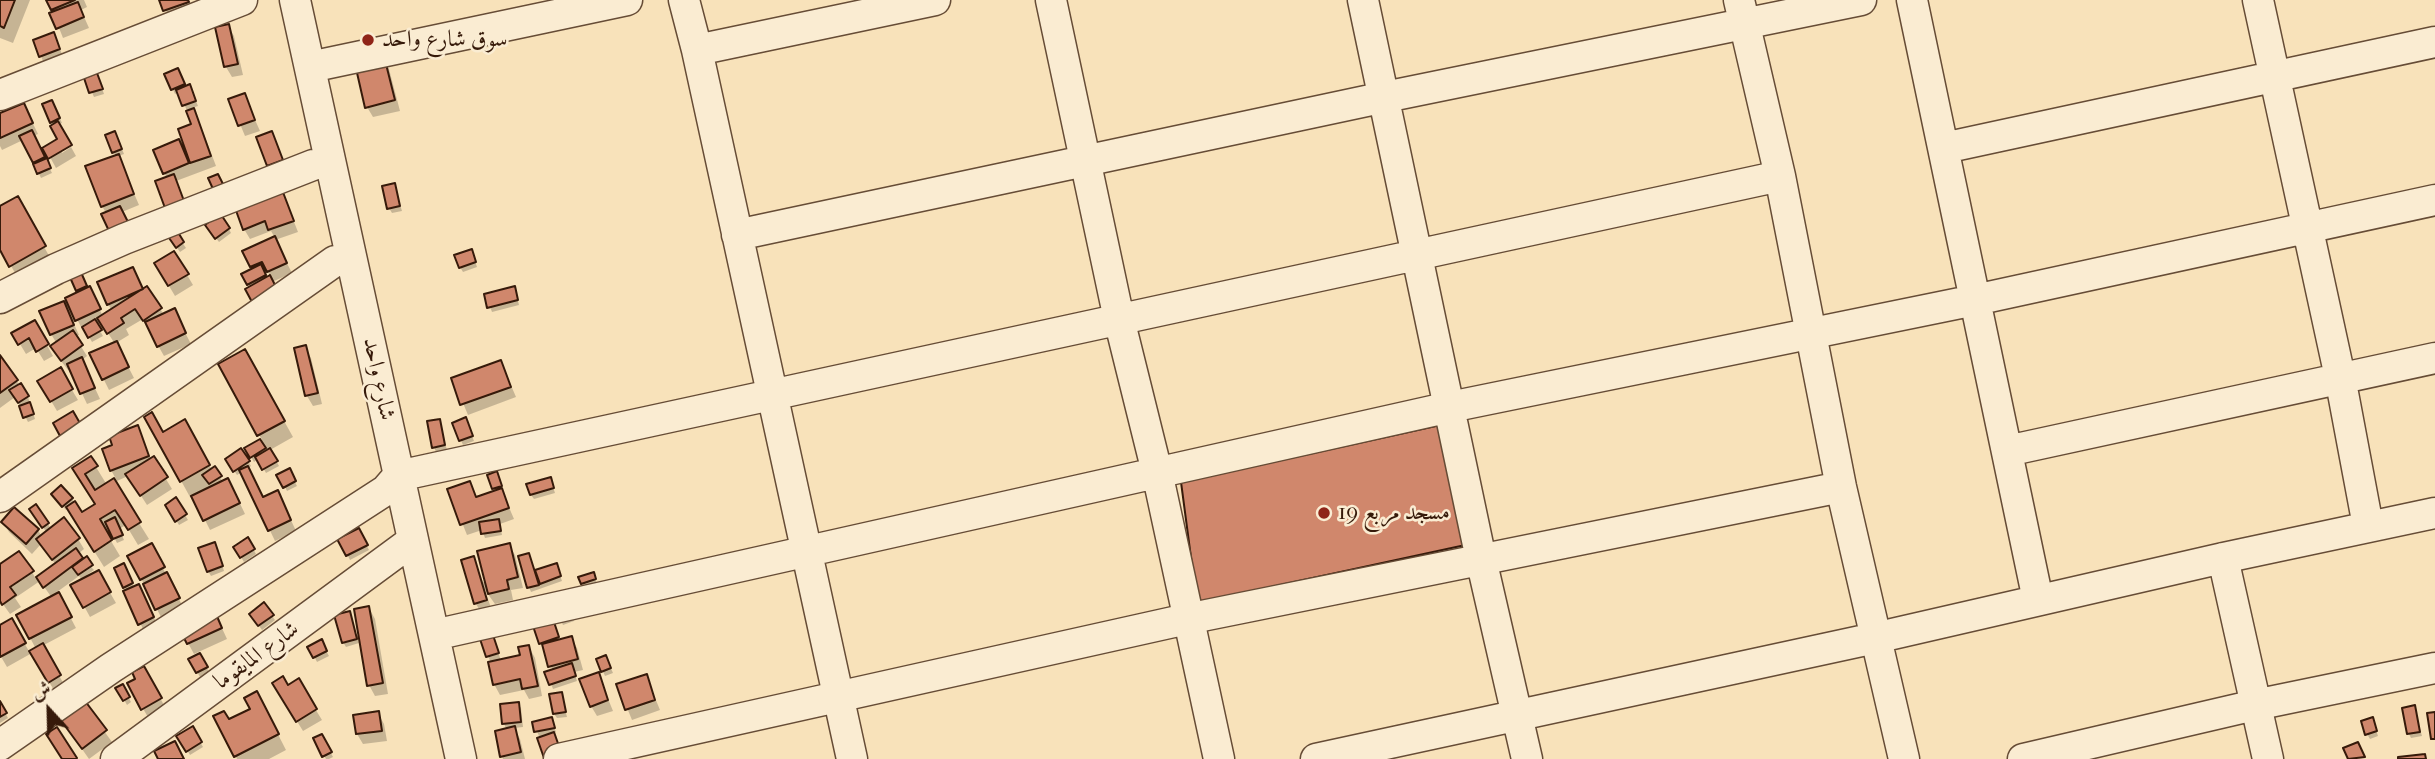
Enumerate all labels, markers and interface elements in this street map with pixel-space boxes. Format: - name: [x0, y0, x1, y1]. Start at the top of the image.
- place label: سوق شارع واحد: [382, 26, 508, 54]
- marker: سوق شارع واحد: [360, 32, 376, 48]
- street label: شارع واحد: [356, 335, 400, 423]
- place label: مسجد مربع 19: [1338, 499, 1450, 527]
- marker: مسجد مربع 19: [1316, 505, 1332, 521]
- street label: شارع المايقوما: [209, 616, 305, 696]
- north arrow: [14, 675, 84, 745]
- text: ش: [28, 677, 54, 704]

